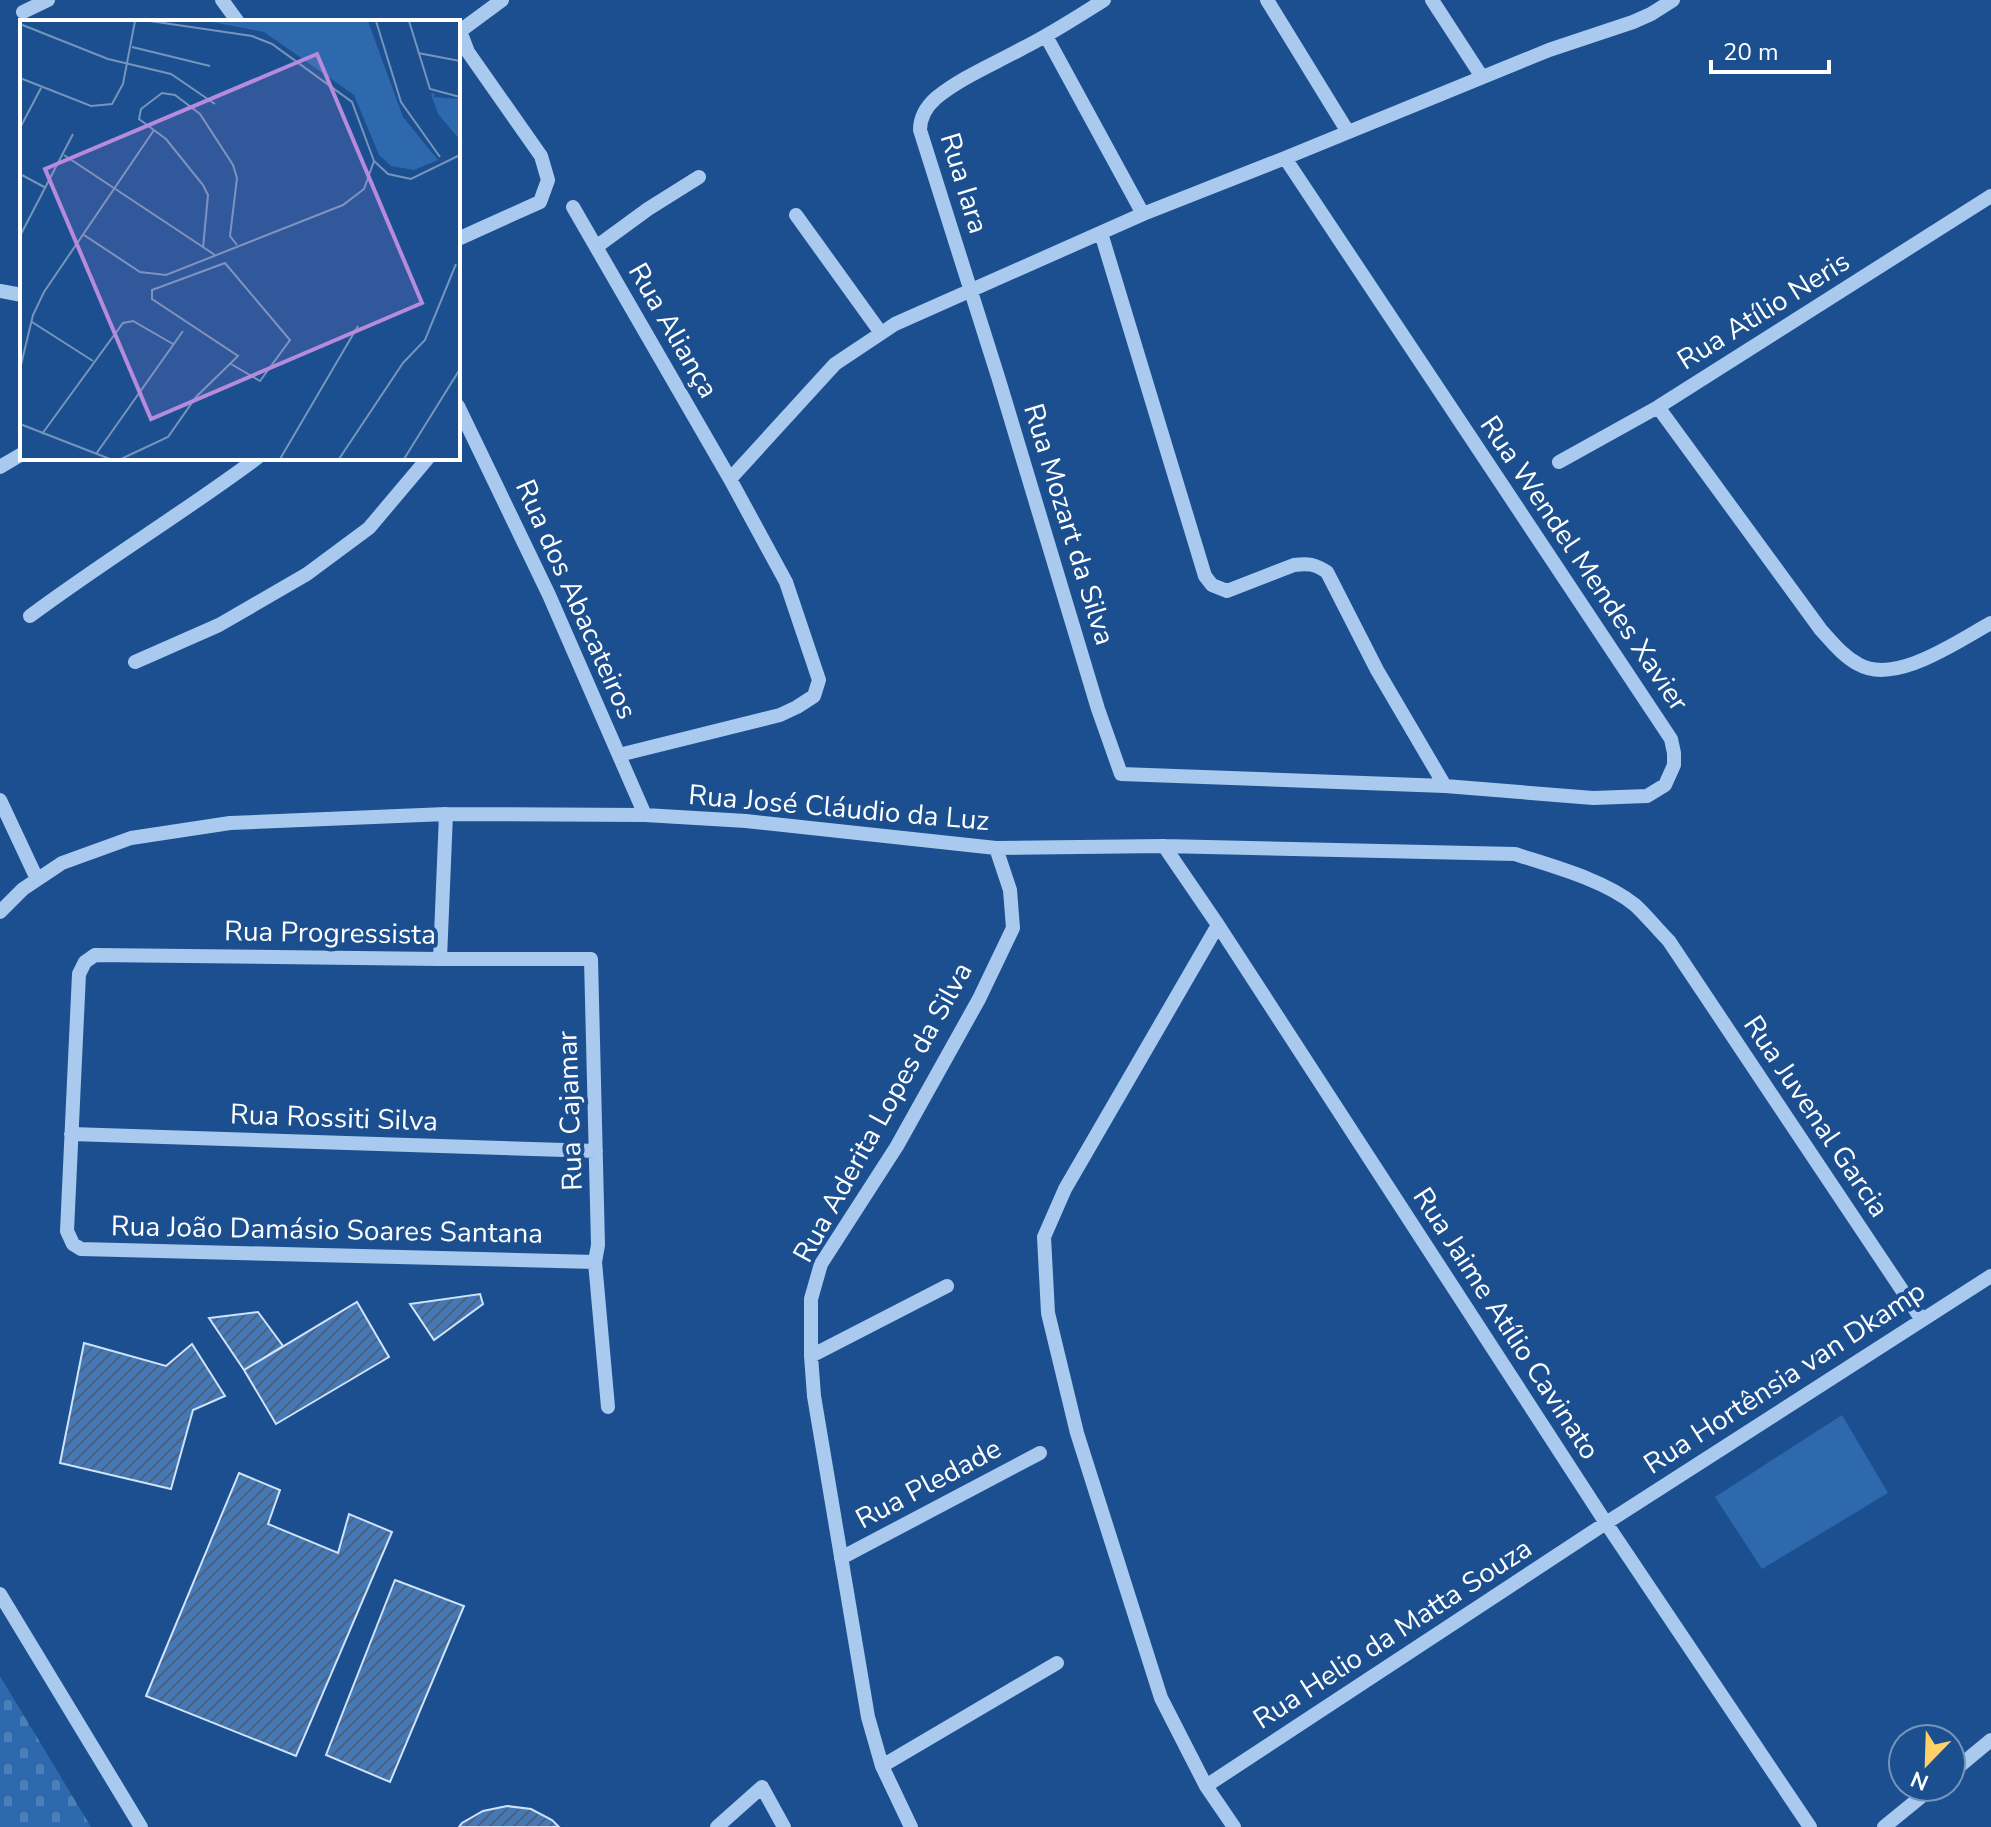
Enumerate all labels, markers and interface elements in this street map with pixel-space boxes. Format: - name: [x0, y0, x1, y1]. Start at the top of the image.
- inset map: [20, 20, 460, 460]
- scale bar: [1711, 24, 1829, 74]
- text: 20 m: [1723, 36, 1779, 68]
- street label: Rua Iara: [931, 128, 997, 238]
- street label: Rua Atílio Neris: [1670, 243, 1857, 379]
- street label: Rua Aliança: [619, 256, 727, 405]
- street label: Rua Mozart da Silva: [1014, 399, 1124, 650]
- street label: Rua Wendel Mendes Xavier: [1471, 408, 1697, 719]
- street label: Rua dos Abacateiros: [506, 474, 646, 725]
- street label: Rua José Cláudio da Luz: [687, 776, 991, 840]
- street label: Rua Progressista: [224, 912, 436, 954]
- street label: Rua Aderita Lopes da Silva: [784, 956, 981, 1269]
- street label: Rua Juvenal Garcia: [1734, 1008, 1898, 1225]
- street label: Rua Cajamar: [548, 1030, 592, 1192]
- street label: Rua Rossiti Silva: [229, 1095, 439, 1141]
- street label: Rua Jaime Atílio Cavinato: [1404, 1180, 1608, 1467]
- street label: Rua João Damásio Soares Santana: [111, 1207, 543, 1253]
- street label: Rua Hortênsia van Dkamp: [1636, 1272, 1933, 1483]
- street label: Rua Pledade: [849, 1430, 1008, 1538]
- street label: Rua Helio da Matta Souza: [1246, 1529, 1539, 1738]
- north arrow: [1887, 1723, 1967, 1803]
- text: N: [1906, 1763, 1933, 1798]

